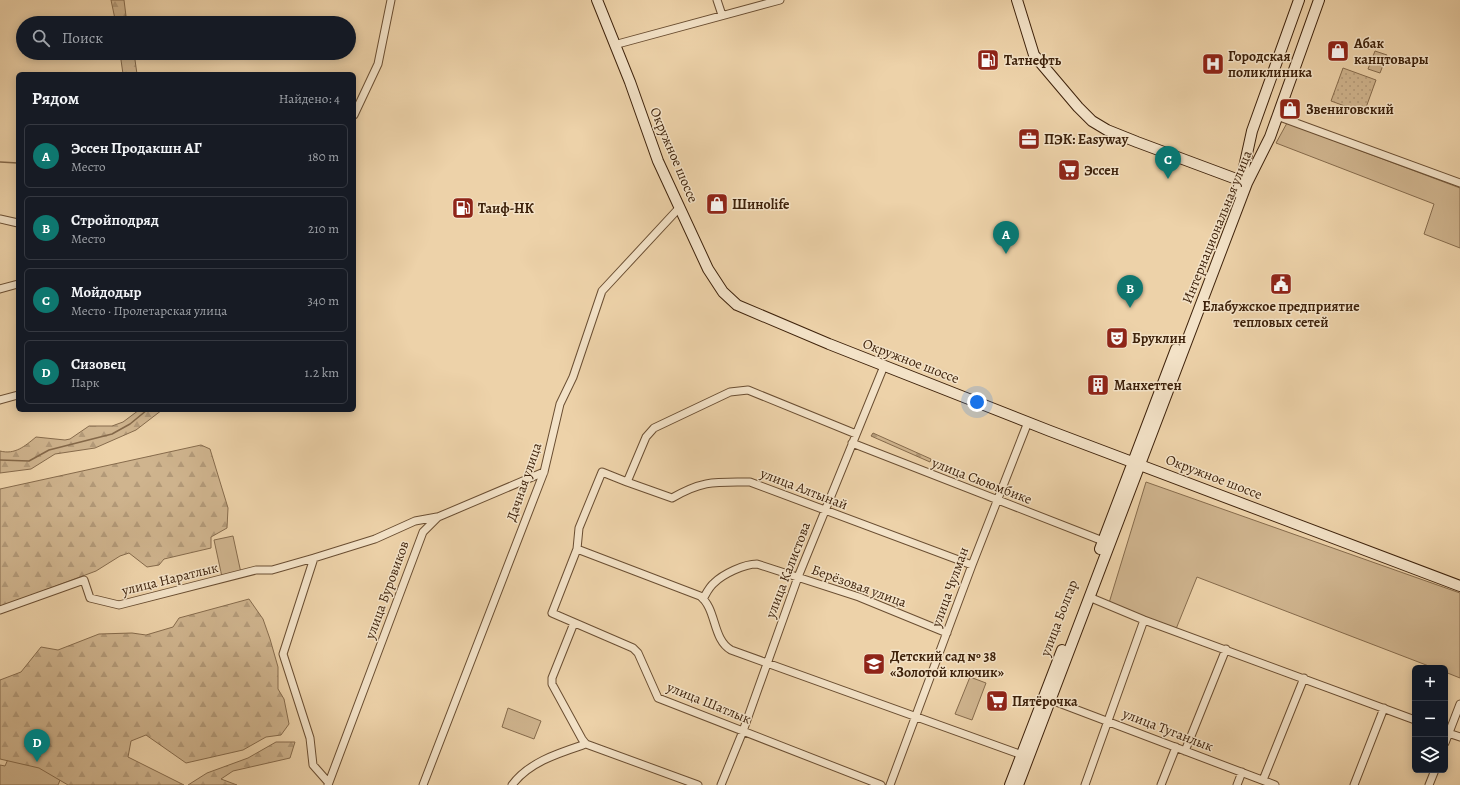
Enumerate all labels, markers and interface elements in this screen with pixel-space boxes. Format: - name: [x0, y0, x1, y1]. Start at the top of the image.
- search box: [16, 16, 356, 60]
- icon: search: [30, 27, 52, 49]
- text: Поиск: [62, 28, 103, 48]
- place label: Абак канцтовары: [1353, 34, 1429, 69]
- shop icon: Абак канцтовары: [1325, 38, 1351, 64]
- fuel station icon: Татнефть: [975, 47, 1001, 73]
- place label: Городская поликлиника: [1228, 47, 1313, 82]
- place label: Татнефть: [1004, 51, 1062, 70]
- hospital icon: Городская поликлиника: [1200, 51, 1226, 77]
- text: Рядом: [32, 87, 79, 110]
- text: Найдено: 4: [279, 90, 340, 107]
- shop icon: Звениговский: [1277, 96, 1303, 122]
- place label: Звениговский: [1306, 100, 1394, 119]
- street label: Окружное шоссе: [645, 104, 703, 206]
- office icon: ПЭК: Easyway: [1016, 126, 1042, 152]
- place label: ПЭК: Easyway: [1044, 130, 1129, 149]
- text: Эссен Продакшн АГ: [71, 138, 202, 158]
- pin: C: [1155, 146, 1181, 179]
- street label: Интернациональная улица: [1178, 147, 1257, 306]
- text: A: [42, 148, 50, 165]
- text: 180 m: [308, 148, 339, 165]
- supermarket icon: Эссен: [1056, 157, 1082, 183]
- text: Место: [71, 158, 106, 175]
- place label: Эссен: [1084, 161, 1119, 180]
- shop icon: Шиноlife: [704, 191, 730, 217]
- fuel station icon: Таиф-НК: [450, 195, 476, 221]
- place label: Шиноlife: [732, 195, 790, 214]
- place label: Таиф-НК: [478, 199, 535, 218]
- text: Стройподряд: [71, 210, 159, 230]
- text: B: [42, 220, 50, 237]
- text: 210 m: [308, 220, 339, 237]
- pin: A: [993, 221, 1019, 254]
- text: Место: [71, 230, 106, 247]
- public building icon: Елабужское предприятие тепловых сетей: [1268, 271, 1294, 297]
- pin: B: [1117, 275, 1143, 308]
- text: Мойдодыр: [71, 282, 142, 302]
- text: C: [42, 292, 50, 309]
- text: 340 m: [307, 292, 339, 309]
- place label: Елабужское предприятие тепловых сетей: [1202, 297, 1360, 332]
- text: Место · Пролетарская улица: [71, 302, 227, 319]
- theatre icon: Бруклин: [1104, 325, 1130, 351]
- place label: Бруклин: [1132, 329, 1186, 348]
- street label: Окружное шоссе: [860, 334, 962, 388]
- text: Сизовец: [71, 354, 126, 374]
- text: D: [41, 364, 51, 381]
- text: 1.2 km: [305, 364, 339, 381]
- building icon: Манхеттен: [1085, 372, 1111, 398]
- text: Парк: [71, 374, 100, 391]
- place label: Манхеттен: [1114, 376, 1182, 395]
- your location: [967, 392, 987, 412]
- street label: Дачная улица: [502, 440, 547, 524]
- street label: Окружное шоссе: [1163, 450, 1265, 504]
- street label: улица Сююмбике: [928, 453, 1035, 509]
- street label: улица Алтынай: [757, 463, 850, 514]
- street label: улица Калистова: [761, 519, 815, 622]
- street label: улица Буровиков: [360, 538, 414, 643]
- street label: улица Чулман: [926, 544, 973, 631]
- street label: улица Наратлык: [119, 558, 220, 600]
- street label: Берёзовая улица: [809, 560, 910, 612]
- street label: улица Болгар: [1035, 577, 1082, 660]
- place label: Детский сад № 38 «Золотой ключик»: [890, 647, 1004, 682]
- school or university icon: Детский сад № 38 «Золотой ключик»: [861, 651, 887, 677]
- map controls: [1412, 665, 1448, 773]
- button: +: [1412, 665, 1448, 701]
- street label: улица Шатлык: [663, 677, 754, 729]
- supermarket icon: Пятёрочка: [984, 688, 1010, 714]
- place label: Пятёрочка: [1012, 692, 1078, 711]
- button: −: [1412, 701, 1448, 737]
- street label: улица Туганлык: [1119, 704, 1216, 756]
- pin: D: [24, 729, 50, 762]
- button: layers: [1412, 737, 1448, 773]

